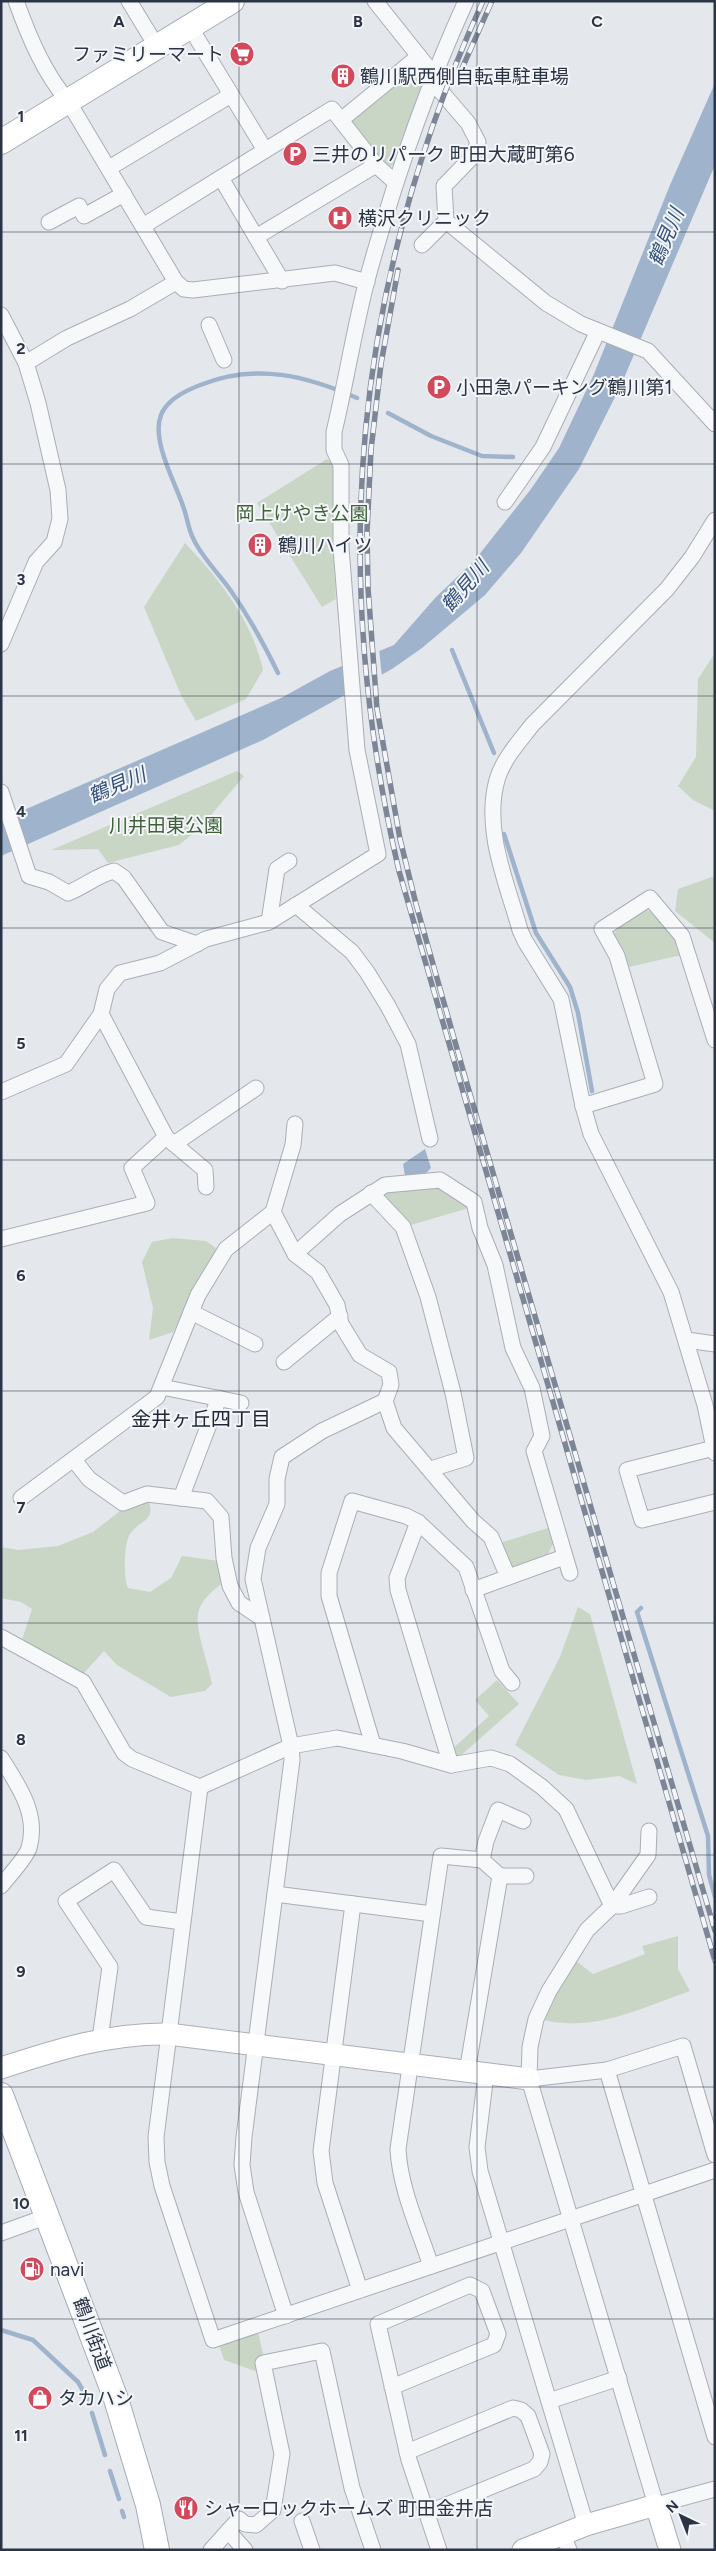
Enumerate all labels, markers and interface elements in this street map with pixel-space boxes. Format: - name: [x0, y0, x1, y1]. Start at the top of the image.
- text: A: [113, 12, 125, 31]
- text: B: [353, 12, 363, 31]
- text: C: [591, 12, 603, 31]
- supermarket icon: ファミリーマート: [229, 41, 255, 67]
- place label: ファミリーマート: [72, 43, 224, 66]
- building icon: 鶴川駅西側自転車駐車場: [330, 63, 356, 89]
- place label: 鶴川駅西側自転車駐車場: [360, 65, 569, 88]
- text: 1: [18, 107, 24, 126]
- parking icon: 三井のリパーク 町田大蔵町第6: [282, 141, 308, 167]
- place label: 三井のリパーク 町田大蔵町第6: [312, 143, 575, 166]
- water label: 鶴見川: [643, 203, 690, 269]
- hospital icon: 横沢クリニック: [327, 205, 353, 231]
- place label: 横沢クリニック: [358, 207, 491, 230]
- text: 2: [16, 339, 26, 358]
- parking icon: 小田急パーキング鶴川第1: [426, 374, 452, 400]
- place label: 小田急パーキング鶴川第1: [456, 376, 672, 399]
- park label: 岡上けやき公園: [235, 502, 369, 525]
- building icon: 鶴川ハイツ: [247, 532, 273, 558]
- place label: 鶴川ハイツ: [278, 534, 373, 557]
- water label: 鶴見川: [436, 554, 495, 617]
- text: 3: [17, 570, 26, 589]
- water label: 鶴見川: [85, 761, 151, 808]
- text: 4: [16, 802, 26, 821]
- park label: 川井田東公園: [109, 814, 223, 837]
- text: 5: [16, 1034, 26, 1053]
- text: 6: [16, 1266, 26, 1285]
- district label: 金井ヶ丘四丁目: [131, 1407, 271, 1431]
- text: 7: [17, 1498, 26, 1517]
- text: 8: [16, 1730, 26, 1749]
- text: 9: [16, 1962, 26, 1981]
- text: 10: [12, 2194, 30, 2213]
- fuel station icon: navi: [19, 2256, 45, 2282]
- place label: navi: [50, 2258, 84, 2281]
- street label: 鶴川街道: [68, 2294, 116, 2374]
- shop icon: タカハシ: [27, 2385, 53, 2411]
- place label: タカハシ: [58, 2387, 134, 2410]
- text: 11: [14, 2426, 28, 2445]
- north arrow: [656, 2491, 706, 2541]
- restaurant icon: シャーロックホームズ 町田金井店: [173, 2495, 199, 2521]
- place label: シャーロックホームズ 町田金井店: [204, 2497, 493, 2520]
- text: N: [663, 2497, 682, 2517]

